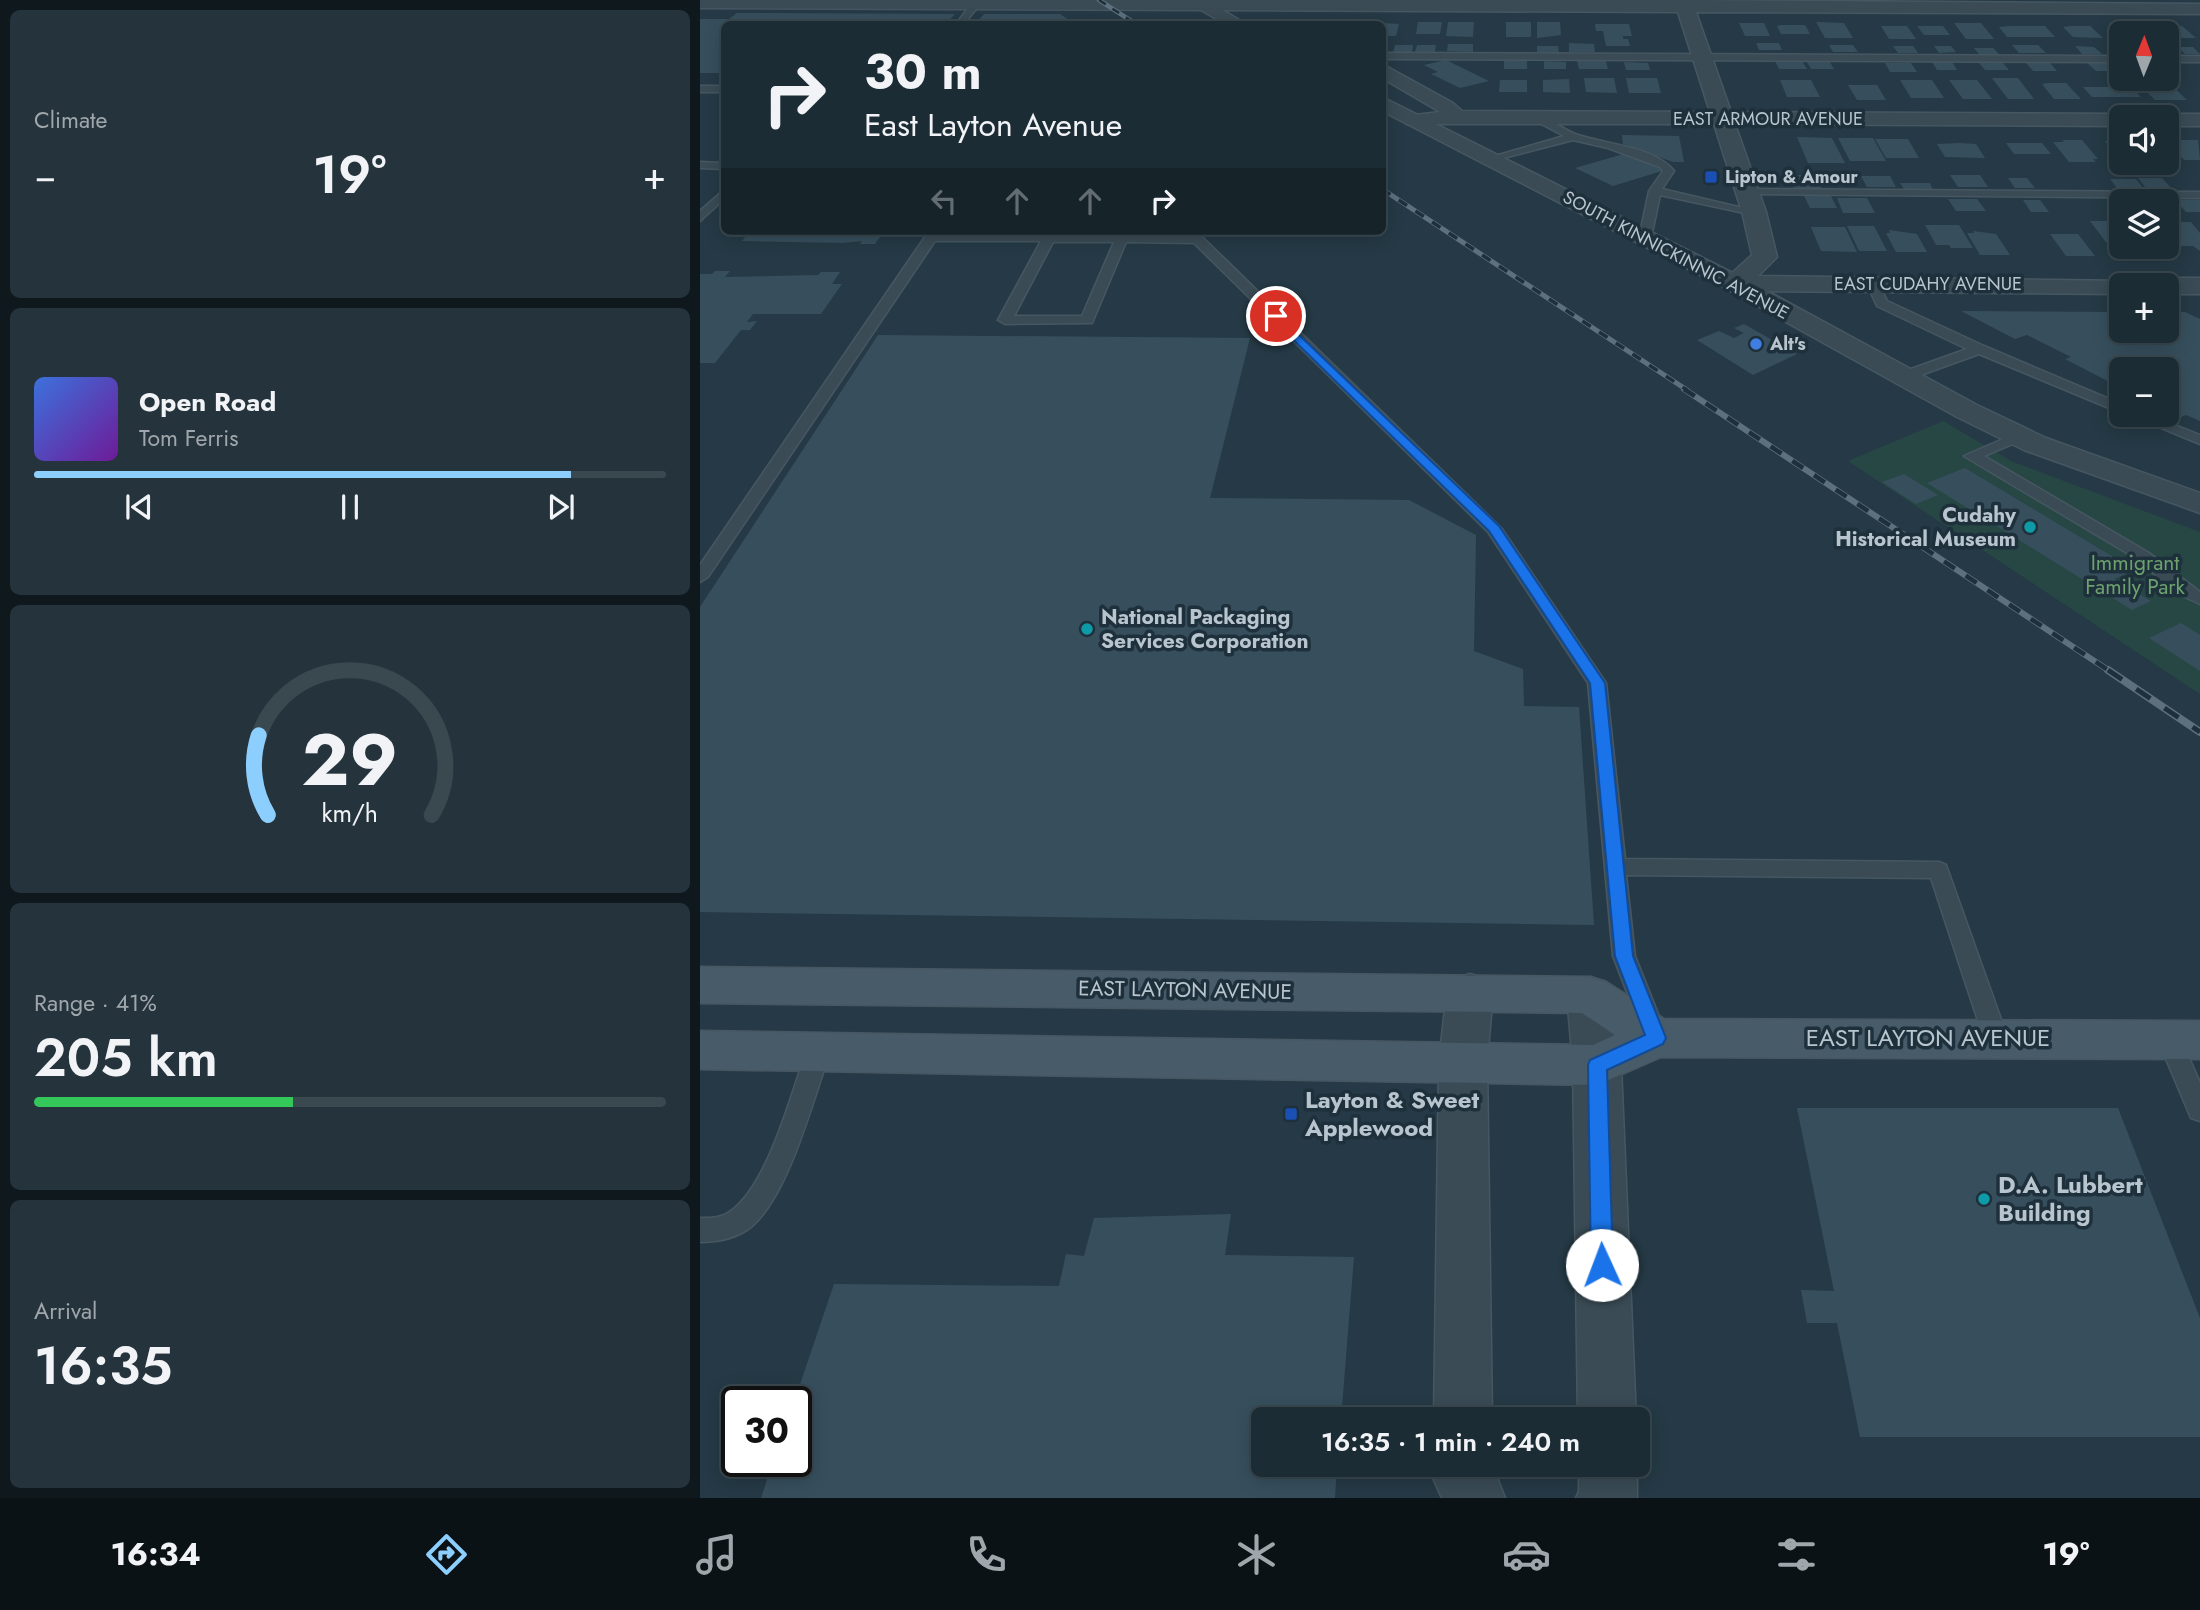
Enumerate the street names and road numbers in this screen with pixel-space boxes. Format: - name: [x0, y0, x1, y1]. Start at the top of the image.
- street label: EAST ARMOUR AVENUE: [1673, 106, 1863, 132]
- street label: SOUTH KINNICKINNIC AVENUE: [1558, 184, 1794, 326]
- street label: EAST CUDAHY AVENUE: [1834, 271, 2022, 297]
- street label: EAST LAYTON AVENUE: [1078, 973, 1292, 1007]
- street label: EAST LAYTON AVENUE: [1806, 1020, 2050, 1055]

